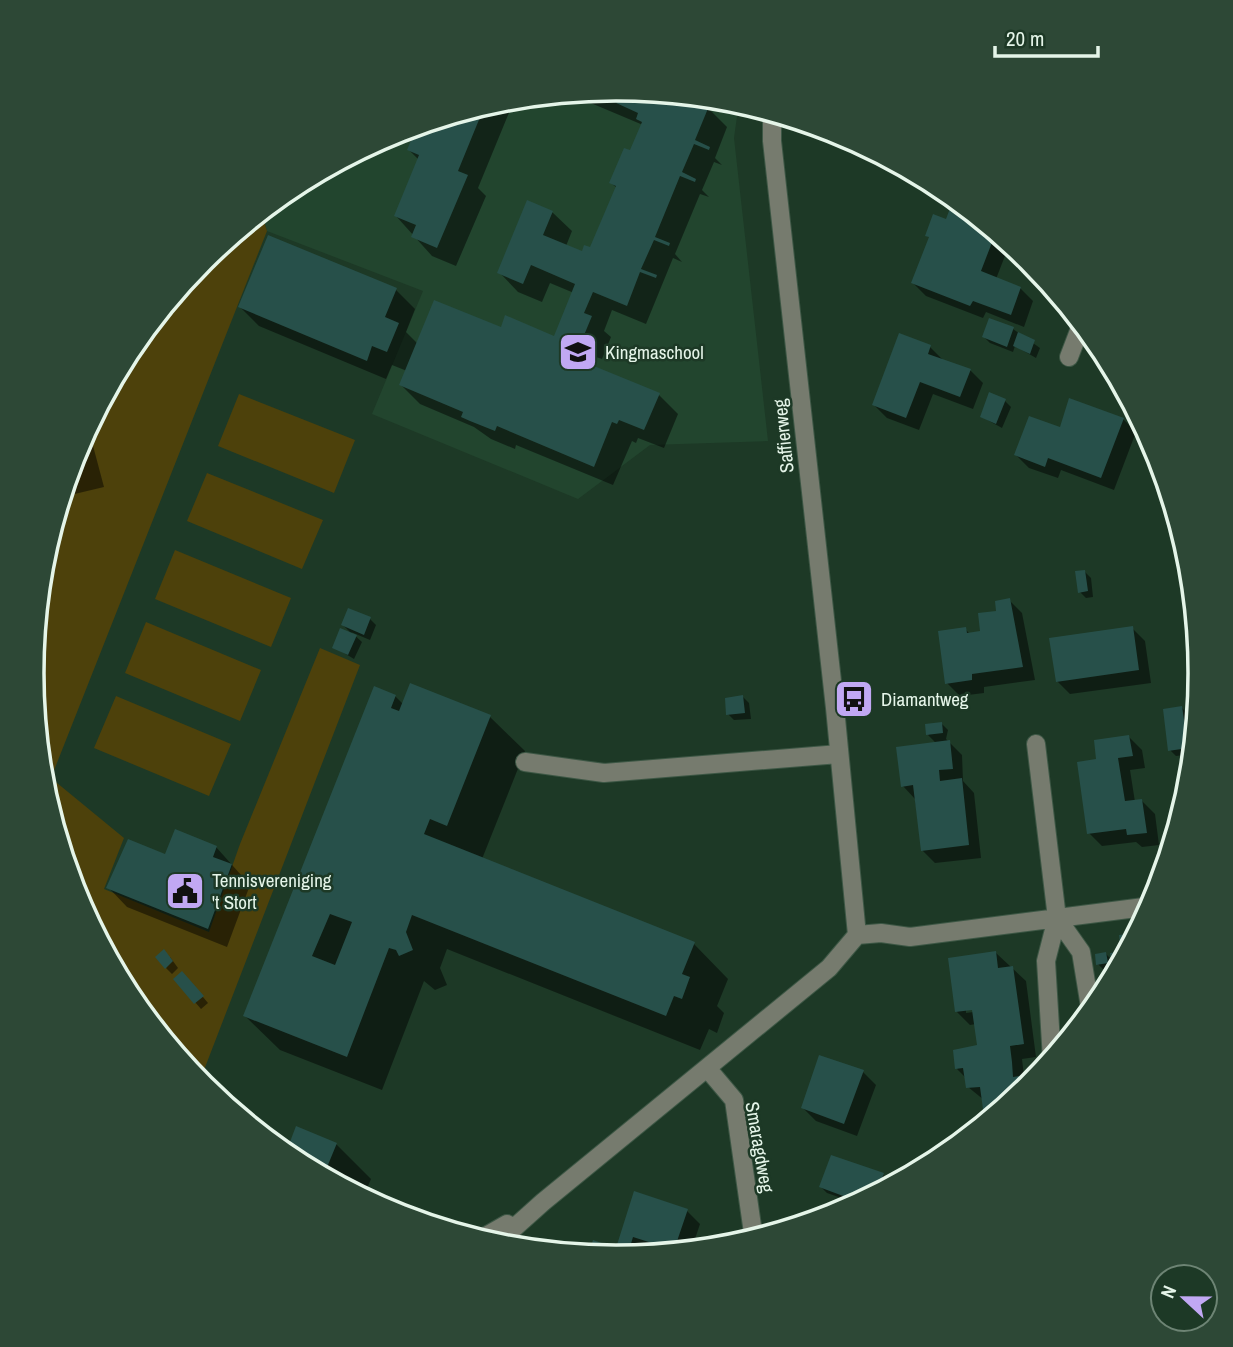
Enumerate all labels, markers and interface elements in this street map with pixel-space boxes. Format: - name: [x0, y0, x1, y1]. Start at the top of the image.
- scale bar: [995, 14, 1098, 58]
- text: 20 m: [1006, 24, 1044, 53]
- school or university icon: Kingmaschool: [557, 331, 599, 373]
- place label: Kingmaschool: [605, 339, 704, 365]
- street label: Saffierweg: [766, 397, 800, 474]
- bus stop icon: Diamantweg: [833, 678, 875, 720]
- place label: Diamantweg: [881, 686, 969, 712]
- place label: Tennisvereniging 't Stort: [212, 867, 332, 915]
- public building icon: Tennisvereniging 't Stort: [164, 870, 206, 912]
- street label: Smaragdweg: [739, 1100, 781, 1195]
- north arrow: [1149, 1263, 1219, 1333]
- text: N: [1154, 1282, 1182, 1302]

